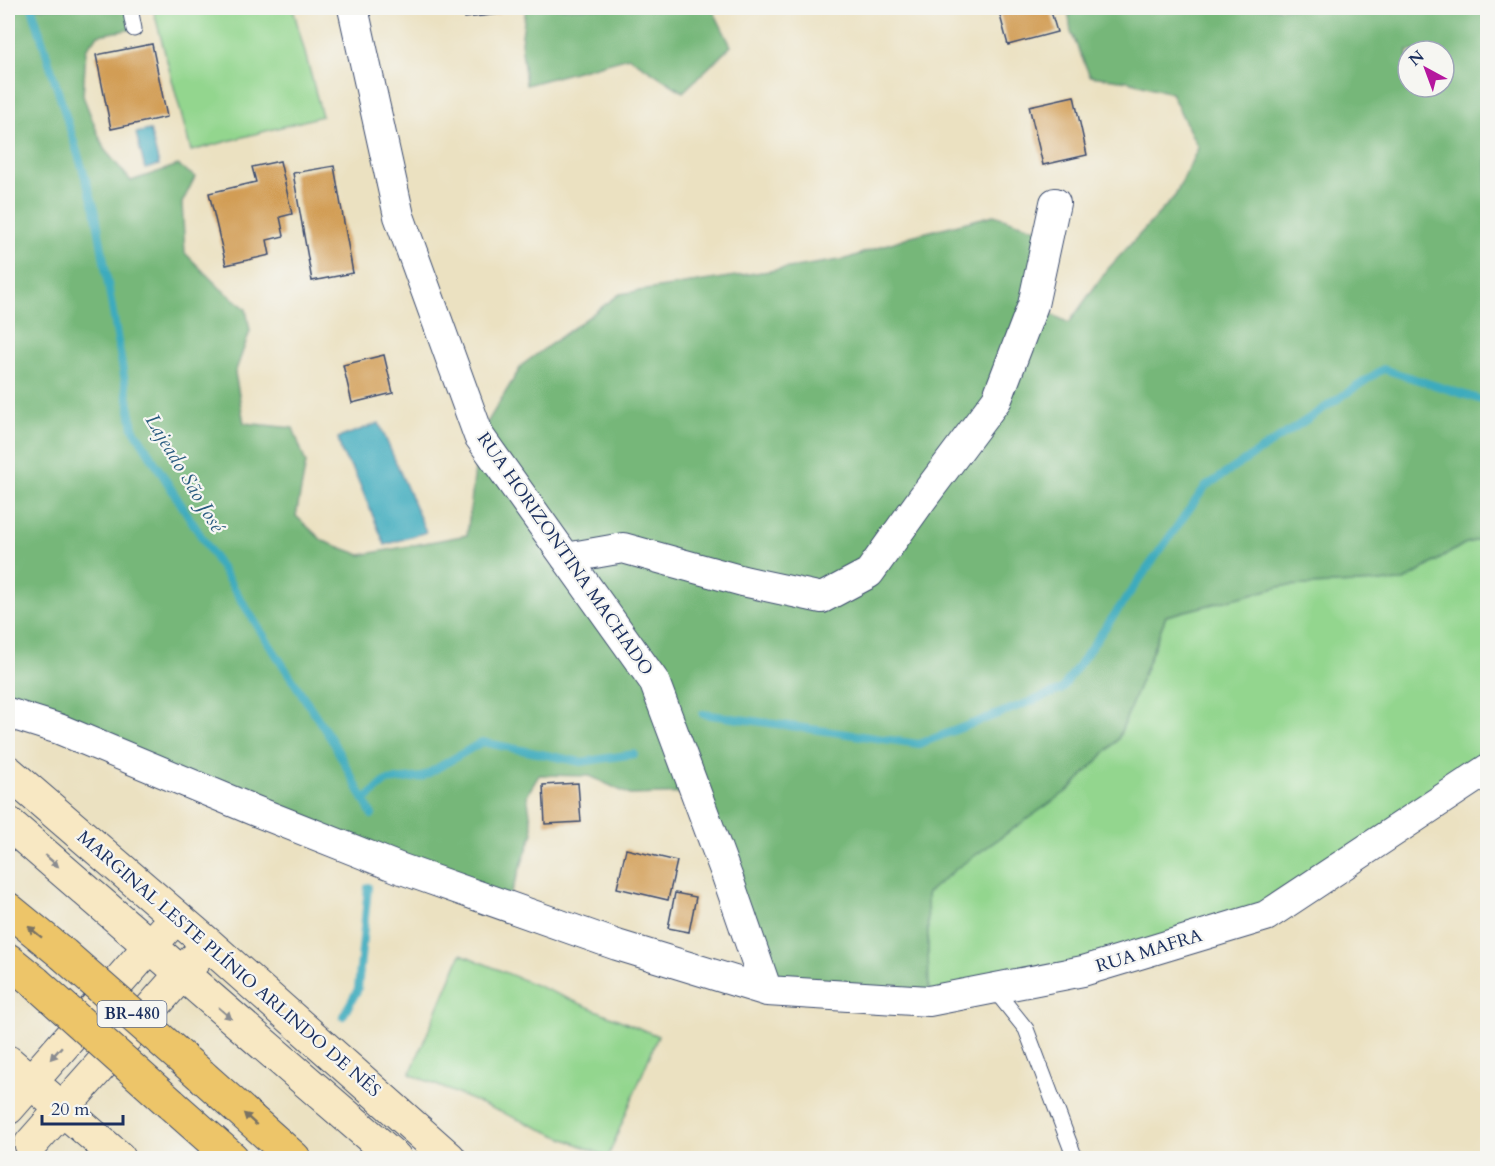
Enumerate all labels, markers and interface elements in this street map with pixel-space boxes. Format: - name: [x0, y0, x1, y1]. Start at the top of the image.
- north arrow: [1396, 39, 1456, 99]
- text: N: [1404, 46, 1429, 71]
- water label: Lajeado São José: [139, 409, 232, 538]
- street label: RUA HORIZONTINA MACHADO: [471, 427, 659, 681]
- street label: MARGINAL LESTE PLÍNIO ARLINDO DE NÊS: [72, 825, 386, 1103]
- one-way arrow: [44, 854, 59, 867]
- street label: RUA MAFRA: [1093, 923, 1205, 979]
- one-way arrow: [28, 926, 43, 938]
- road number: BR-480: [98, 1001, 166, 1027]
- one-way arrow: [218, 1006, 233, 1020]
- one-way arrow: [50, 1045, 63, 1060]
- scale bar: [42, 1088, 123, 1126]
- text: 20 m: [51, 1097, 90, 1122]
- one-way arrow: [243, 1112, 258, 1126]

